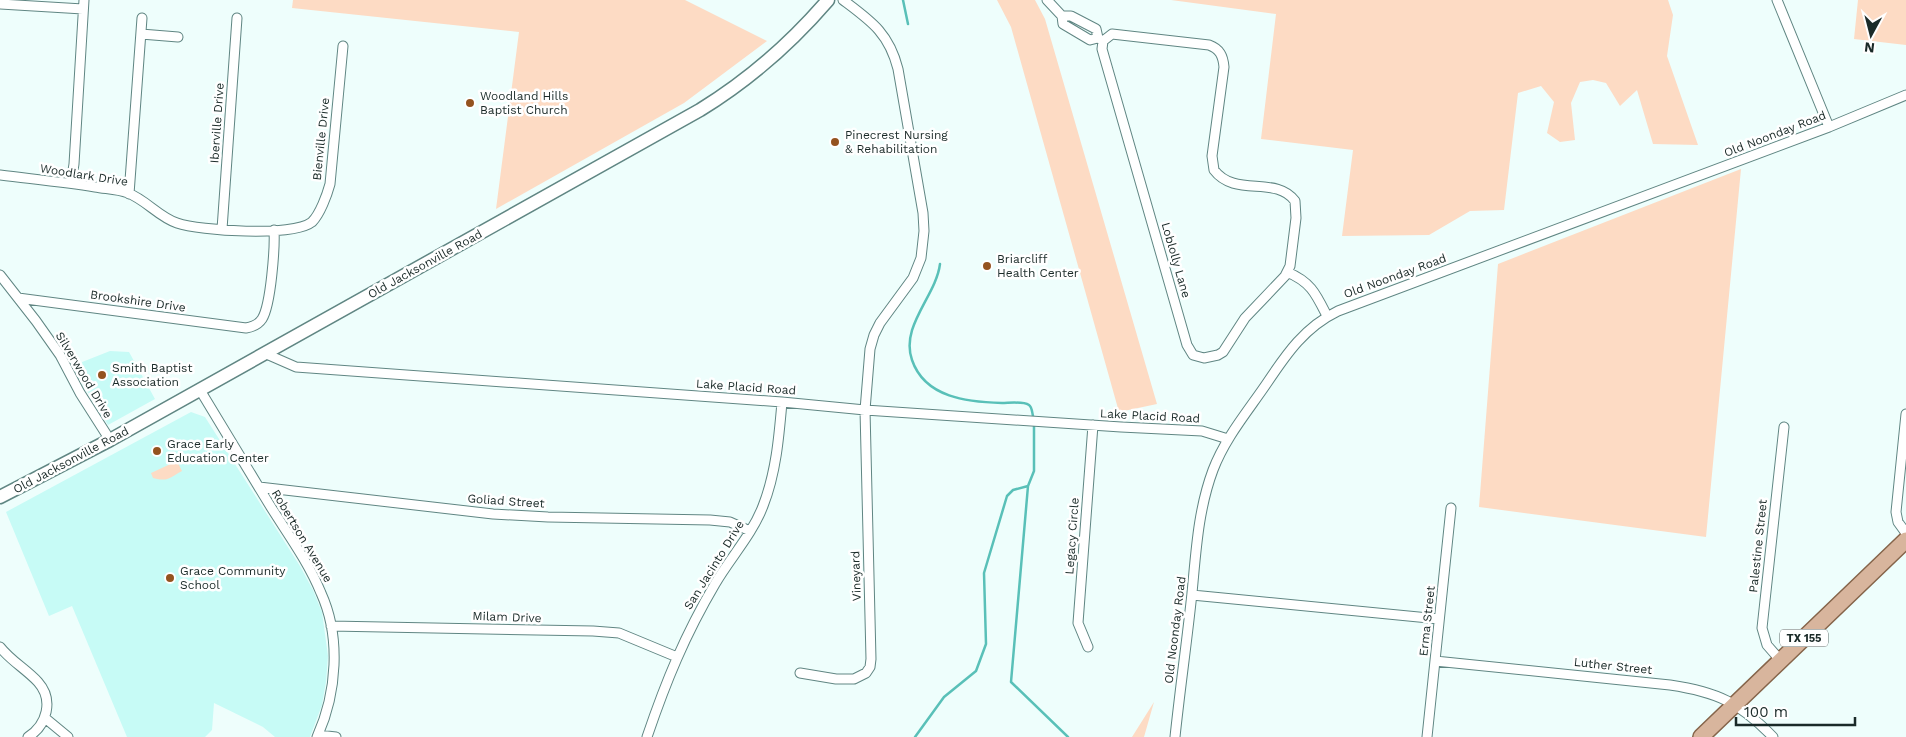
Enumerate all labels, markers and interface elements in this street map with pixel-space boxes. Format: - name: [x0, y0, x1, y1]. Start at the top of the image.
- north arrow: [1846, 10, 1896, 60]
- text: N: [1863, 39, 1876, 56]
- street label: Iberville Drive: [207, 82, 227, 164]
- place label: Woodland Hills Baptist Church: [480, 89, 568, 117]
- street label: Bienville Drive: [310, 97, 332, 181]
- marker: Woodland Hills Baptist Church: [464, 97, 476, 109]
- street label: Old Noonday Road: [1722, 108, 1828, 160]
- place label: Pinecrest Nursing & Rehabilitation: [845, 128, 948, 156]
- marker: Pinecrest Nursing & Rehabilitation: [829, 136, 841, 148]
- street label: Woodlark Drive: [39, 161, 129, 189]
- street label: Loblolly Lane: [1159, 221, 1193, 299]
- street label: Old Jacksonville Road: [365, 227, 485, 301]
- street label: Old Noonday Road: [1342, 251, 1448, 301]
- place label: Briarcliff Health Center: [997, 252, 1079, 280]
- marker: Briarcliff Health Center: [981, 260, 993, 272]
- street label: Brookshire Drive: [89, 287, 187, 315]
- street label: Silverwood Drive: [53, 329, 115, 421]
- place label: Smith Baptist Association: [112, 361, 192, 389]
- marker: Smith Baptist Association: [96, 369, 108, 381]
- street label: Lake Placid Road: [696, 377, 796, 397]
- street label: Lake Placid Road: [1100, 406, 1200, 426]
- street label: Old Jacksonville Road: [11, 424, 131, 496]
- place label: Grace Early Education Center: [167, 437, 269, 465]
- marker: Grace Early Education Center: [151, 445, 163, 457]
- street label: Robertson Avenue: [269, 487, 335, 585]
- street label: Goliad Street: [467, 491, 545, 511]
- street label: Legacy Circle: [1062, 497, 1082, 575]
- street label: Palestine Street: [1746, 499, 1770, 593]
- street label: San Jacinto Drive: [681, 518, 747, 612]
- street label: Vineyard: [848, 551, 864, 601]
- place label: Grace Community School: [180, 564, 286, 592]
- marker: Grace Community School: [164, 572, 176, 584]
- street label: Old Noonday Road: [1161, 576, 1189, 684]
- street label: Erma Street: [1416, 585, 1438, 657]
- street label: Milam Drive: [472, 609, 542, 625]
- road number: TX 155: [1780, 630, 1828, 646]
- street label: Luther Street: [1573, 655, 1653, 677]
- scale bar: [1736, 694, 1855, 726]
- text: 100 m: [1744, 703, 1788, 721]

